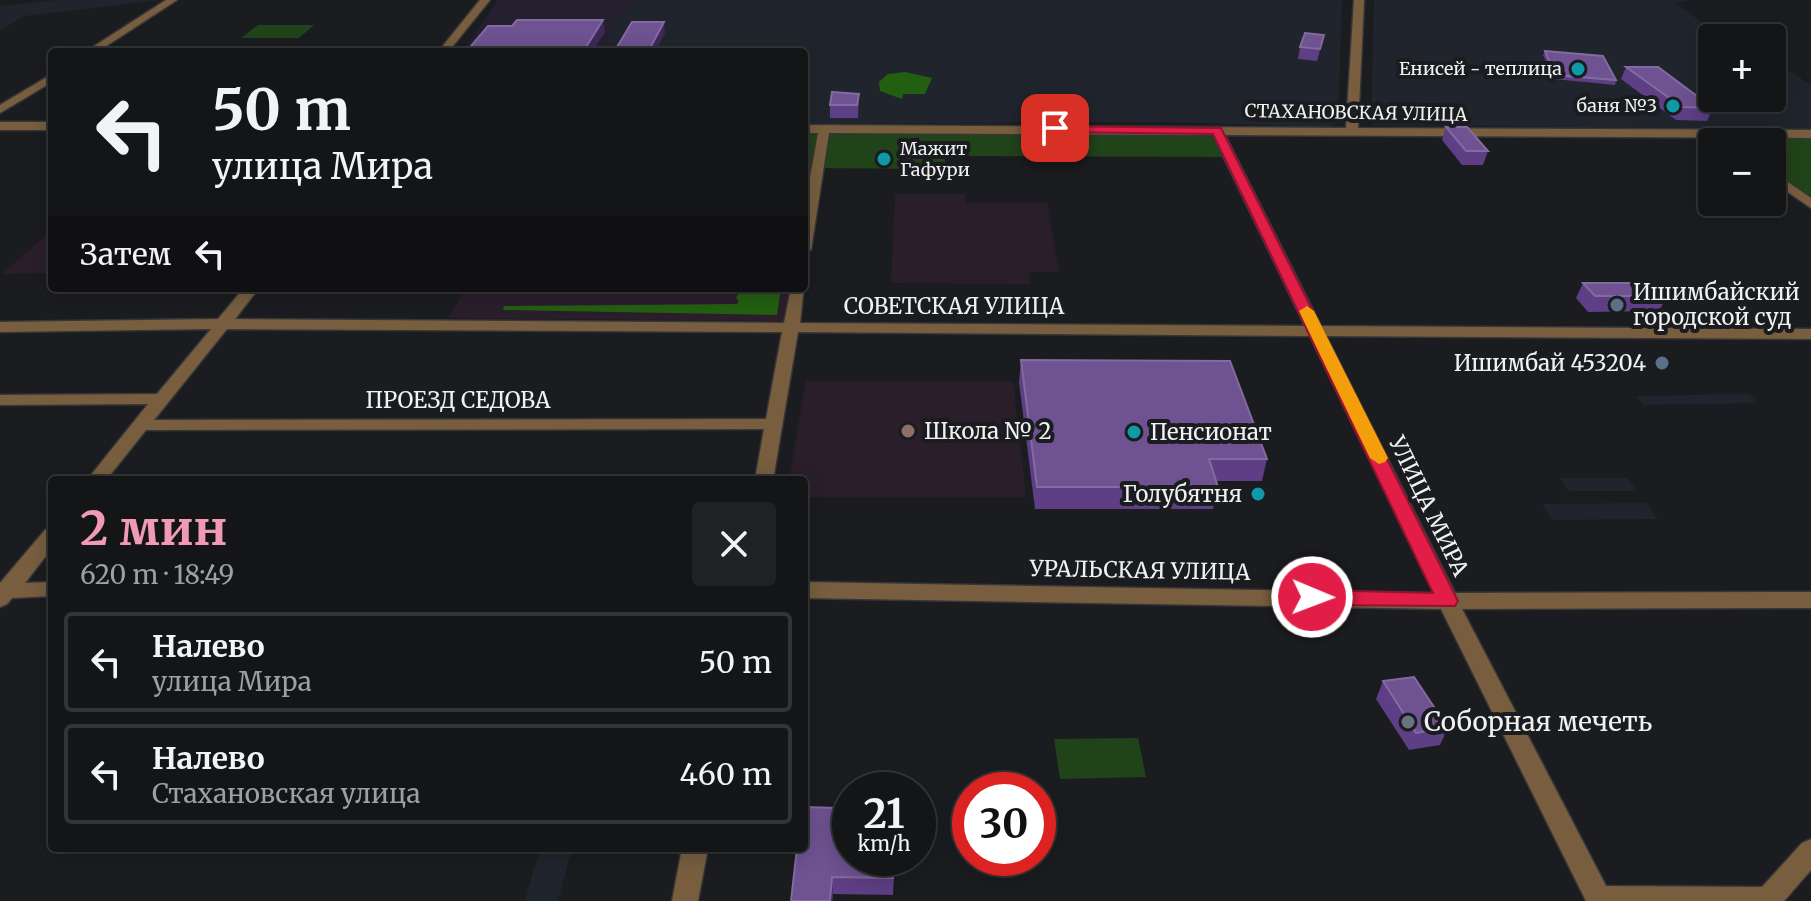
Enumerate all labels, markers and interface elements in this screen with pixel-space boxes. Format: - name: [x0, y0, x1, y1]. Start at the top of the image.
- map controls: [1698, 24, 1786, 216]
- button: +: [1698, 24, 1786, 112]
- place label: Енисей - теплица: [1399, 57, 1562, 80]
- marker: Енисей - теплица: [1569, 60, 1587, 78]
- text: 50 m: [212, 75, 351, 145]
- icon: left: [80, 80, 184, 184]
- pin: [1021, 94, 1089, 162]
- place label: баня №3: [1577, 94, 1657, 117]
- marker: баня №3: [1664, 97, 1682, 115]
- street label: СТАХАНОВСКАЯ УЛИЦА: [1244, 99, 1468, 126]
- icon: arrive: [1033, 106, 1077, 150]
- button: −: [1698, 128, 1786, 216]
- place label: Мажит Гафури: [900, 137, 970, 181]
- text: улица Мира: [212, 144, 433, 189]
- marker: Мажит Гафури: [875, 150, 893, 168]
- icon: left: [188, 232, 232, 276]
- text: Затем: [80, 235, 172, 273]
- place label: Ишимбайский городской суд: [1633, 278, 1800, 331]
- street label: СОВЕТСКАЯ УЛИЦА: [844, 292, 1065, 320]
- marker: Ишимбайский городской суд: [1608, 296, 1626, 314]
- place label: Ишимбай 453204: [1454, 349, 1646, 377]
- marker: Ишимбай 453204: [1653, 354, 1671, 372]
- street label: ПРОЕЗД СЕДОВА: [366, 386, 551, 414]
- place label: Школа № 2: [924, 417, 1052, 445]
- place label: Пенсионат: [1150, 418, 1272, 446]
- marker: Школа № 2: [899, 422, 917, 440]
- marker: Пенсионат: [1125, 423, 1143, 441]
- street label: УЛИЦА МИРА: [1383, 430, 1475, 581]
- place label: Голубятня: [1123, 480, 1242, 508]
- marker: Голубятня: [1249, 485, 1267, 503]
- text: 2 мин: [80, 498, 227, 558]
- button: close: [692, 502, 776, 586]
- street label: УРАЛЬСКАЯ УЛИЦА: [1028, 554, 1251, 586]
- position arrow: [1270, 555, 1354, 639]
- text: 620 m · 18:49: [80, 558, 234, 591]
- text: Налево: [152, 627, 265, 665]
- icon: left: [84, 640, 128, 684]
- text: 50 m: [699, 643, 772, 681]
- text: улица Мира: [152, 665, 312, 698]
- place label: Соборная мечеть: [1424, 705, 1652, 738]
- marker: Соборная мечеть: [1399, 713, 1417, 731]
- text: Налево: [152, 739, 265, 777]
- icon: left: [84, 752, 128, 796]
- text: 460 m: [679, 755, 772, 793]
- speed limit sign: 30: [952, 772, 1056, 876]
- text: Стахановская улица: [152, 777, 420, 810]
- text: 21: [864, 789, 904, 839]
- text: km/h: [858, 831, 910, 856]

